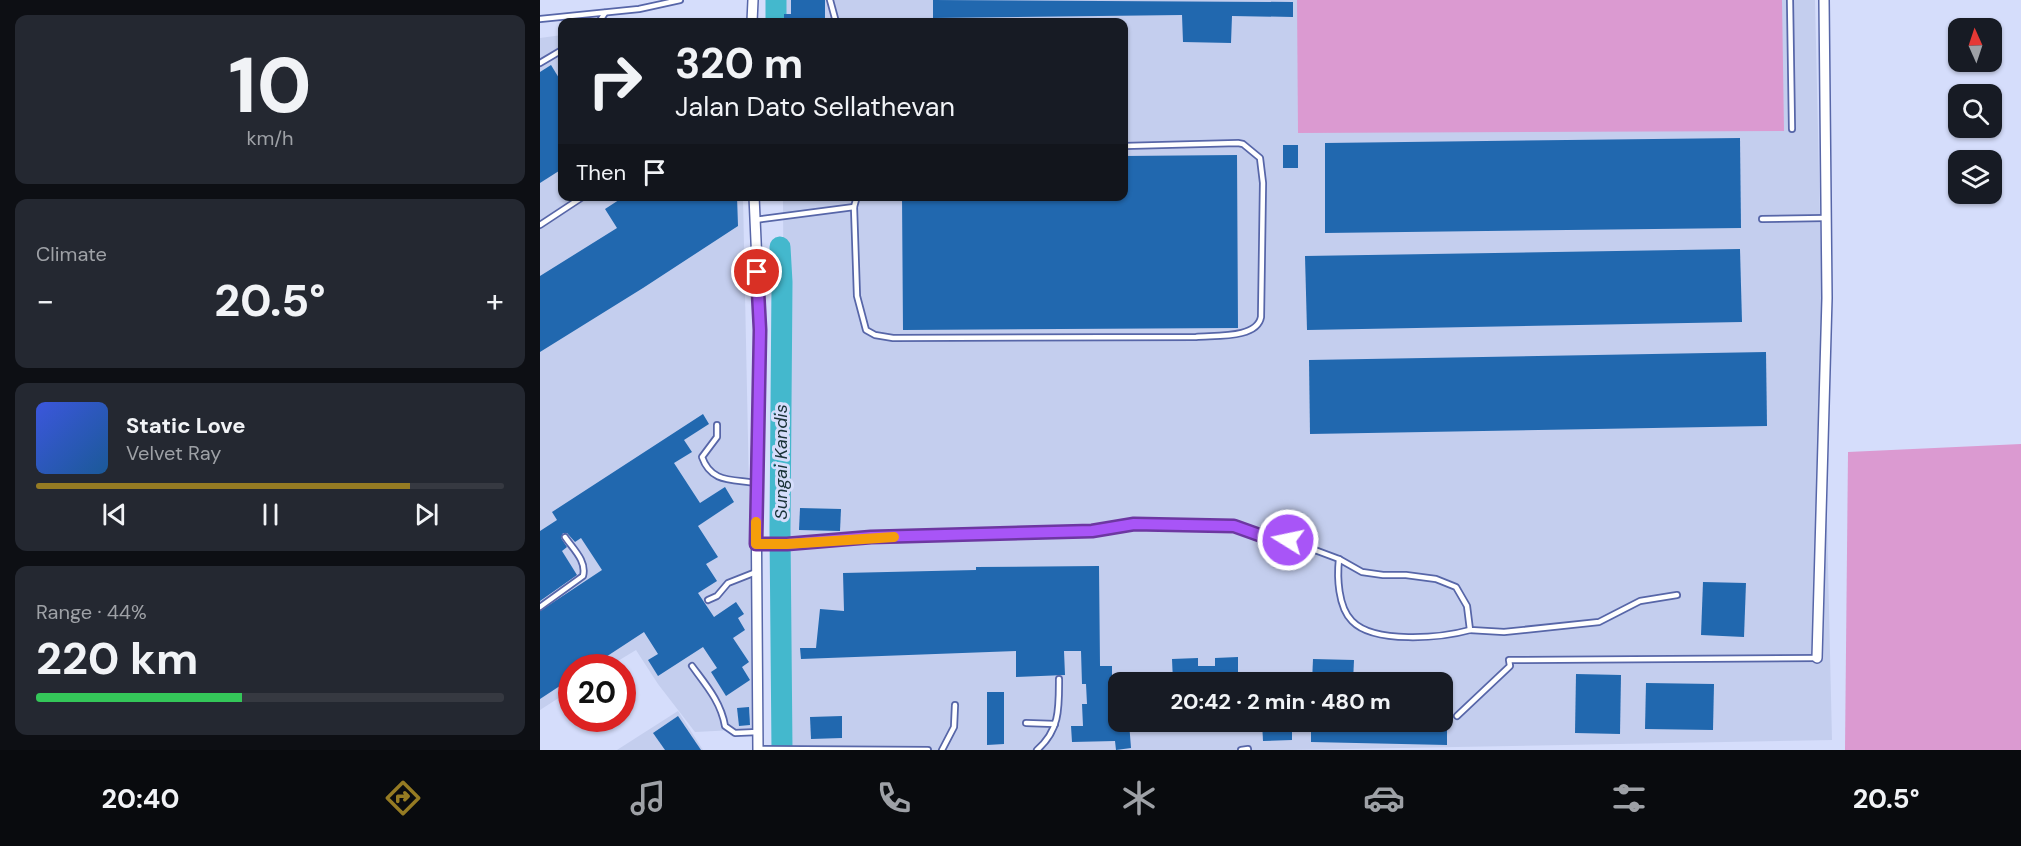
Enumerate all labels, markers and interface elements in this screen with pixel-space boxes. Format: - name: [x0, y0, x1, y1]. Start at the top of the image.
- north arrow: [1948, 18, 2002, 72]
- map controls: [1948, 18, 2002, 204]
- text: 10: [228, 35, 312, 136]
- text: 320 m: [675, 36, 803, 91]
- icon: right: [576, 42, 654, 120]
- button: search: [1948, 84, 2002, 138]
- text: Jalan Dato Sellathevan: [675, 89, 955, 124]
- text: km/h: [246, 125, 294, 151]
- button: layers: [1948, 150, 2002, 204]
- icon: arrive: [638, 156, 671, 189]
- text: Then: [576, 158, 626, 187]
- text: Climate: [36, 241, 107, 267]
- pin: [731, 246, 782, 297]
- icon: arrive: [740, 255, 773, 288]
- text: 20.5°: [214, 271, 326, 330]
- text: −: [36, 279, 54, 322]
- text: +: [486, 279, 504, 322]
- water label: Sungai Kandis: [769, 404, 793, 520]
- text: Static Love: [126, 411, 246, 440]
- text: Velvet Ray: [126, 440, 221, 466]
- icon: previous: [98, 498, 131, 531]
- icon: pause: [254, 498, 287, 531]
- icon: next: [410, 498, 443, 531]
- position arrow: [1256, 508, 1320, 572]
- text: Range · 44%: [36, 599, 147, 625]
- text: 220 km: [36, 629, 198, 688]
- speed limit sign: 20: [558, 654, 636, 732]
- text: 20:42 · 2 min · 480 m: [1170, 687, 1391, 716]
- icon: directions: [382, 777, 424, 819]
- icon: music: [627, 777, 669, 819]
- icon: phone: [873, 777, 915, 819]
- icon: climate: [1118, 777, 1160, 819]
- icon: car: [1363, 777, 1405, 819]
- icon: filters: [1608, 777, 1650, 819]
- text: 20:40: [102, 781, 179, 816]
- text: 20.5°: [1853, 781, 1919, 816]

